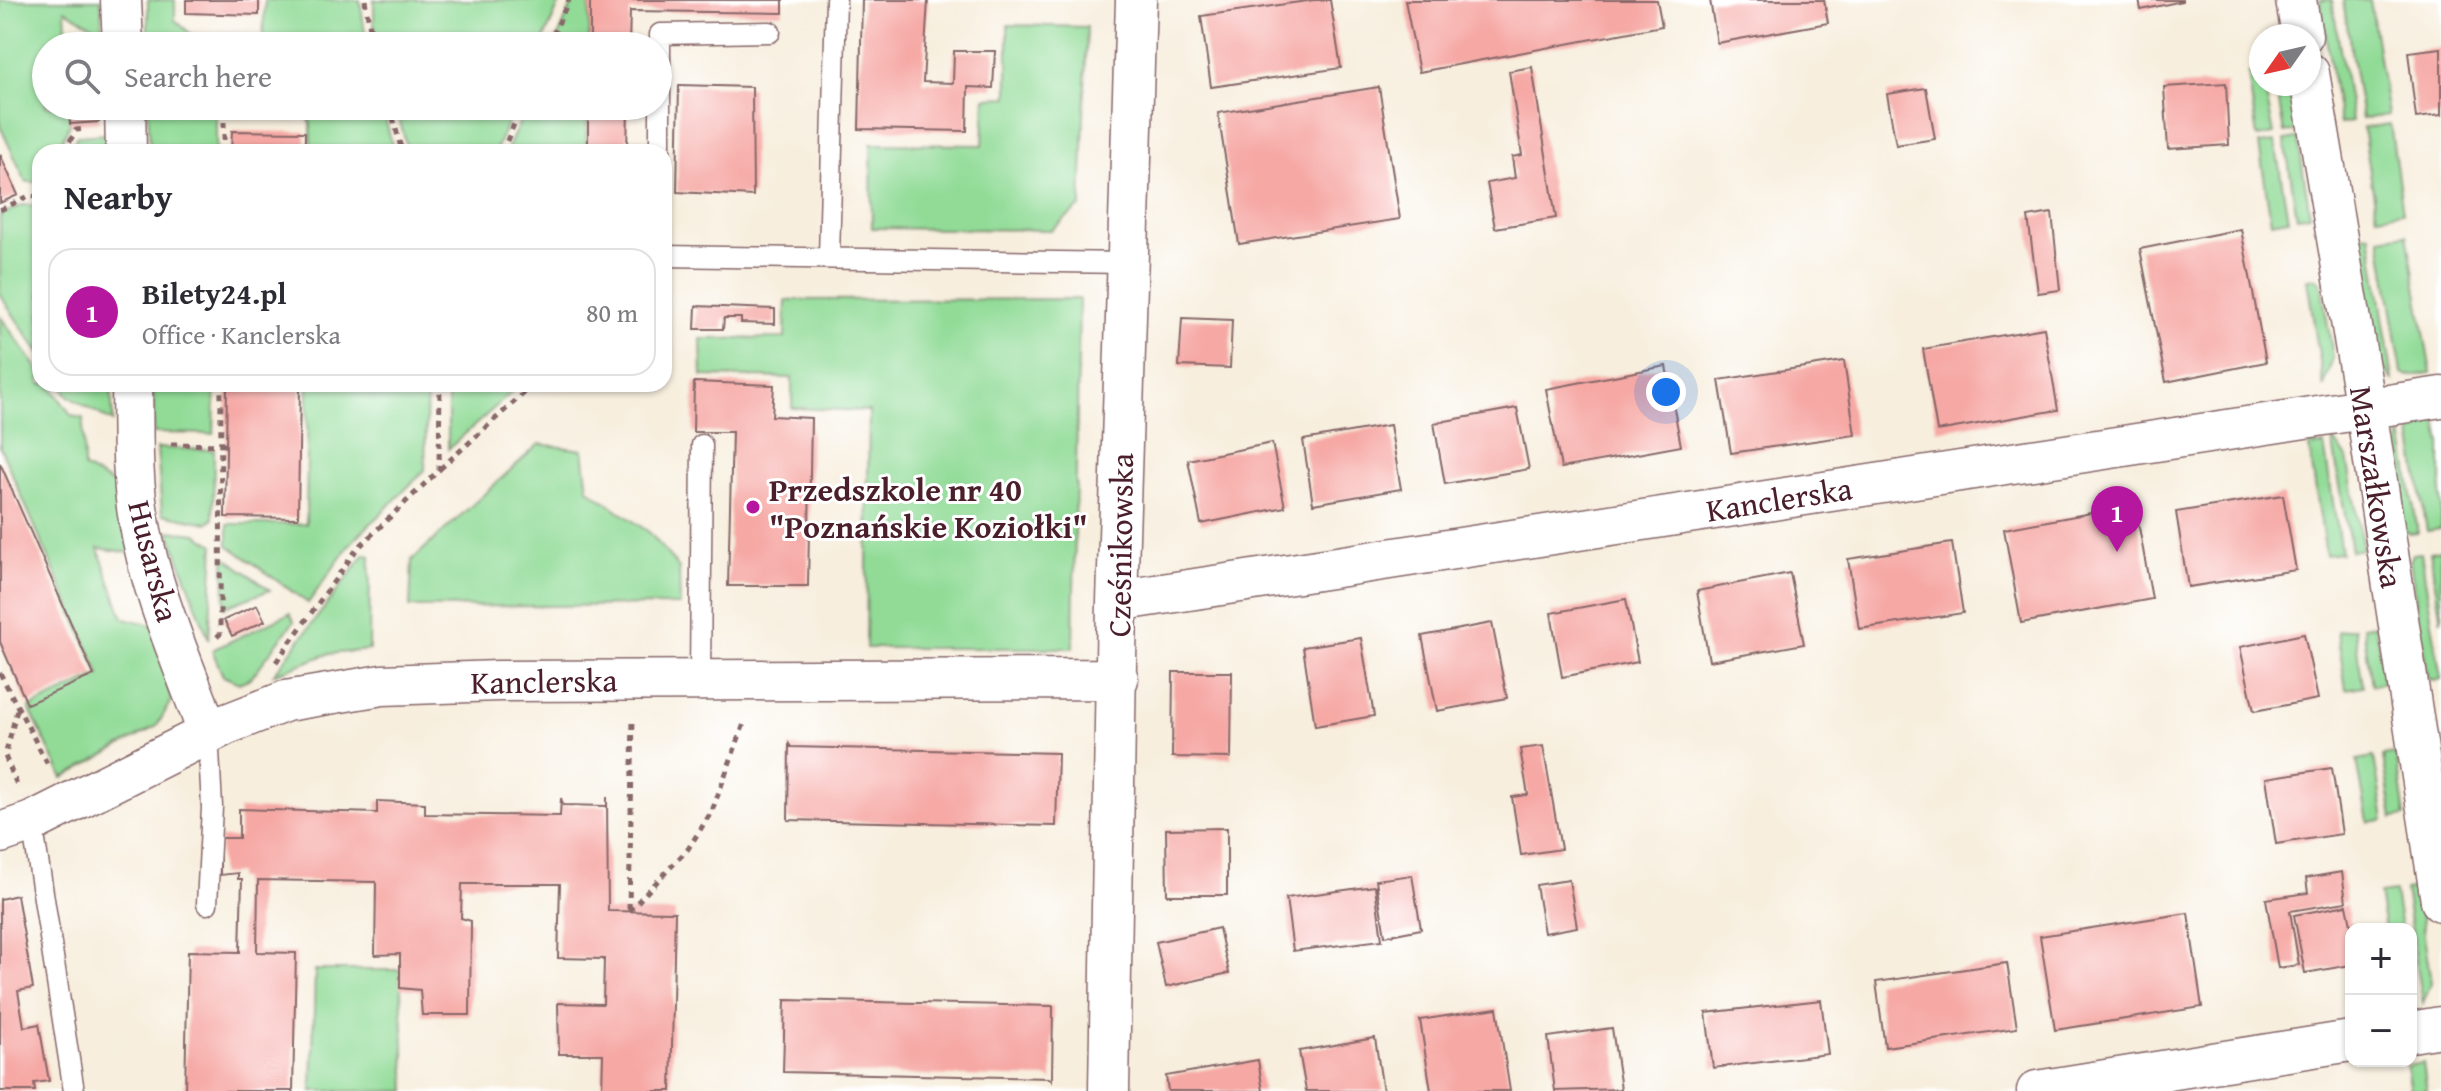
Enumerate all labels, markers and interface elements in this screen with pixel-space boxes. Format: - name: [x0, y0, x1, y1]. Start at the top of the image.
- north arrow: [2249, 24, 2321, 96]
- search box: [32, 32, 672, 120]
- icon: search: [60, 54, 104, 98]
- text: Search here: [124, 54, 272, 98]
- text: Nearby: [64, 172, 173, 221]
- text: Bilety24.pl: [142, 271, 287, 315]
- text: 1: [85, 293, 99, 332]
- text: 80 m: [586, 293, 638, 332]
- text: Office · Kanclerska: [142, 315, 341, 354]
- your location: [1646, 372, 1686, 412]
- street label: Marszałkowska: [2338, 383, 2416, 591]
- street label: Cześnikowska: [1095, 452, 1145, 638]
- street label: Kanclerska: [1703, 464, 1855, 534]
- place label: Przedszkole nr 40 "Poznańskie Koziołki": [769, 466, 1088, 550]
- pin: 1: [2091, 486, 2143, 552]
- street label: Husarska: [116, 495, 192, 627]
- marker: Przedszkole nr 40 "Poznańskie Koziołki": [744, 498, 762, 516]
- street label: Kanclerska: [470, 656, 618, 706]
- map controls: [2345, 923, 2417, 1067]
- button: +: [2345, 923, 2417, 995]
- button: −: [2345, 995, 2417, 1067]

